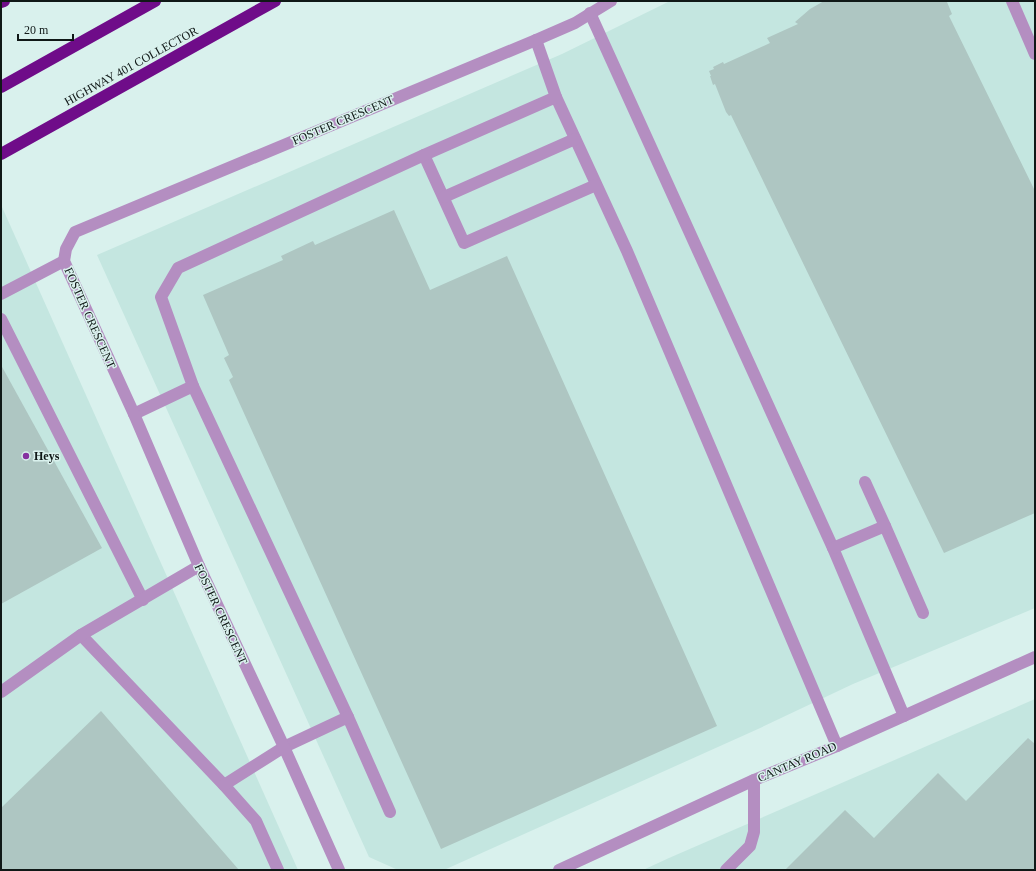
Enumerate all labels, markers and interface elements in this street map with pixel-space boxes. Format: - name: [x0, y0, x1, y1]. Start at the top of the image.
- scale bar: [18, 16, 73, 42]
- text: 20 m: [24, 23, 49, 37]
- street label: HIGHWAY 401 COLLECTOR: [62, 23, 200, 109]
- street label: FOSTER CRESCENT: [290, 92, 397, 148]
- street label: FOSTER CRESCENT: [61, 265, 119, 371]
- place label: Heys: [34, 449, 60, 463]
- marker: Heys: [21, 451, 31, 461]
- street label: FOSTER CRESCENT: [192, 562, 251, 667]
- street label: CANTAY ROAD: [755, 739, 839, 785]

